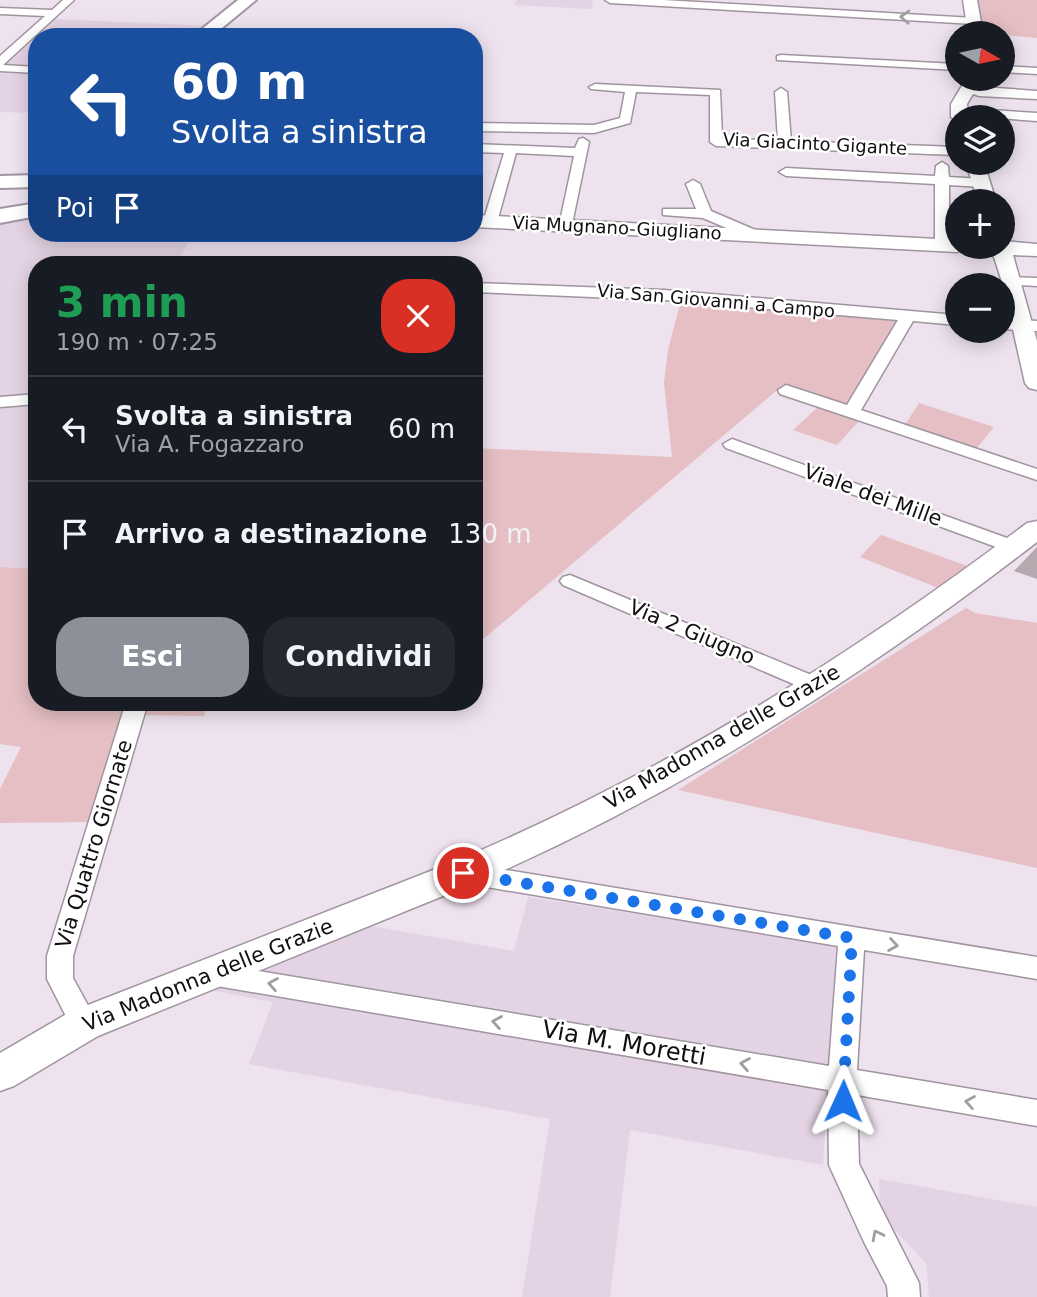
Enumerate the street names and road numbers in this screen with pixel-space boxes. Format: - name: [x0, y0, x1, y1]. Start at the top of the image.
- street label: Via Giacinto Gigante: [722, 128, 908, 159]
- street label: Via Mugnano-Giugliano: [512, 212, 722, 243]
- street label: Via San Giovanni a Campo: [596, 280, 836, 321]
- street label: Viale dei Mille: [801, 459, 945, 531]
- street label: Via 2 Giugno: [626, 595, 758, 669]
- street label: Via Madonna delle Grazie: [600, 660, 844, 814]
- street label: Via Quattro Giornate: [51, 737, 137, 951]
- street label: Via Madonna delle Grazie: [79, 914, 337, 1036]
- street label: Via M. Moretti: [540, 1015, 708, 1071]

